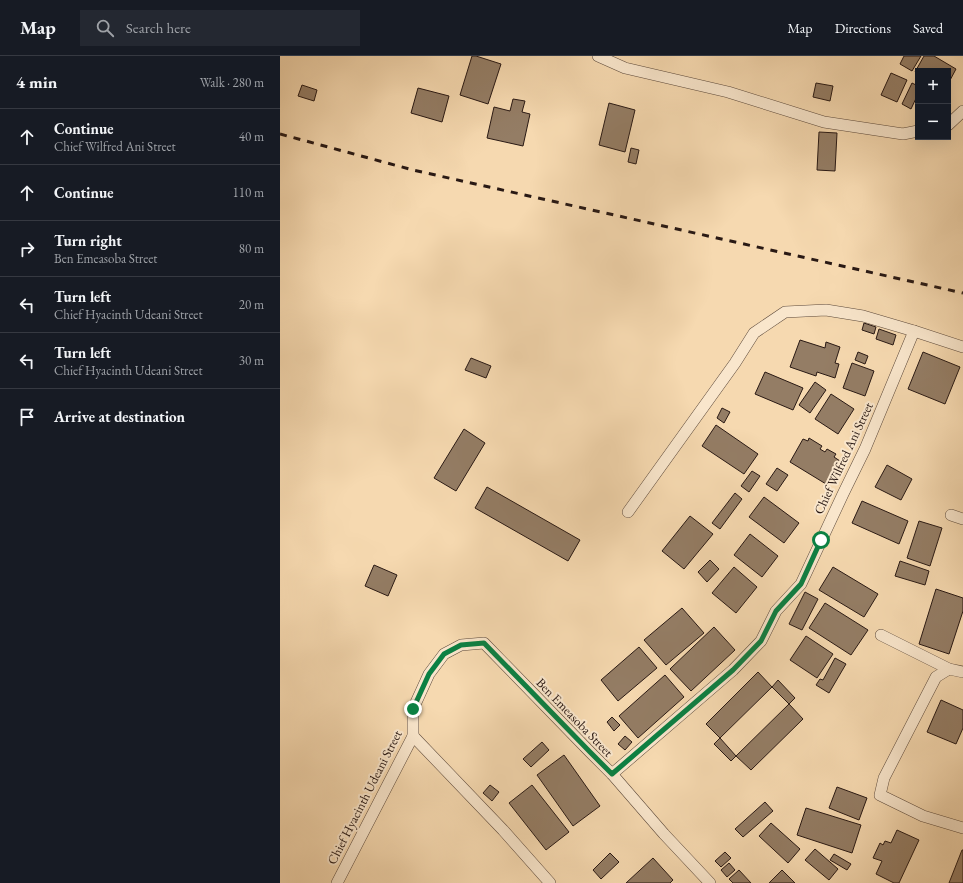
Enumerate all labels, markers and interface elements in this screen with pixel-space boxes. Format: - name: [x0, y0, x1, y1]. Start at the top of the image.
- search box: [80, 10, 360, 46]
- text: Map: [20, 15, 56, 40]
- icon: search: [94, 17, 116, 39]
- text: Search here: [126, 18, 191, 37]
- text: Map: [787, 19, 813, 37]
- text: Directions: [835, 19, 891, 37]
- text: Saved: [913, 19, 943, 37]
- map controls: [915, 68, 951, 140]
- button: +: [915, 68, 951, 104]
- text: 4 min: [16, 71, 57, 93]
- text: Walk · 280 m: [200, 74, 264, 91]
- button: −: [915, 104, 951, 140]
- text: Continue: [54, 119, 114, 138]
- icon: ahead: [16, 126, 38, 148]
- text: 40 m: [239, 128, 264, 145]
- text: Chief Wilfred Ani Street: [54, 138, 176, 155]
- icon: ahead: [16, 182, 38, 204]
- text: Continue: [54, 183, 114, 202]
- text: 110 m: [233, 184, 264, 201]
- text: Turn right: [54, 231, 122, 250]
- icon: right: [16, 238, 38, 260]
- text: 80 m: [239, 240, 264, 257]
- text: Ben Emeasoba Street: [54, 250, 157, 267]
- text: Turn left: [54, 287, 111, 306]
- icon: left: [16, 294, 38, 316]
- text: 20 m: [239, 296, 264, 313]
- text: Chief Hyacinth Udeani Street: [54, 306, 203, 323]
- text: Turn left: [54, 343, 111, 362]
- icon: left: [16, 350, 38, 372]
- text: 30 m: [239, 352, 264, 369]
- text: Chief Hyacinth Udeani Street: [54, 362, 203, 379]
- street label: Chief Wilfred Ani Street: [810, 399, 877, 517]
- icon: arrive: [16, 406, 38, 428]
- text: Arrive at destination: [54, 407, 185, 426]
- route start: [812, 531, 830, 549]
- street label: Ben Emeasoba Street: [533, 674, 617, 760]
- route end: [404, 700, 422, 718]
- street label: Chief Hyacinth Udeani Street: [323, 727, 406, 867]

